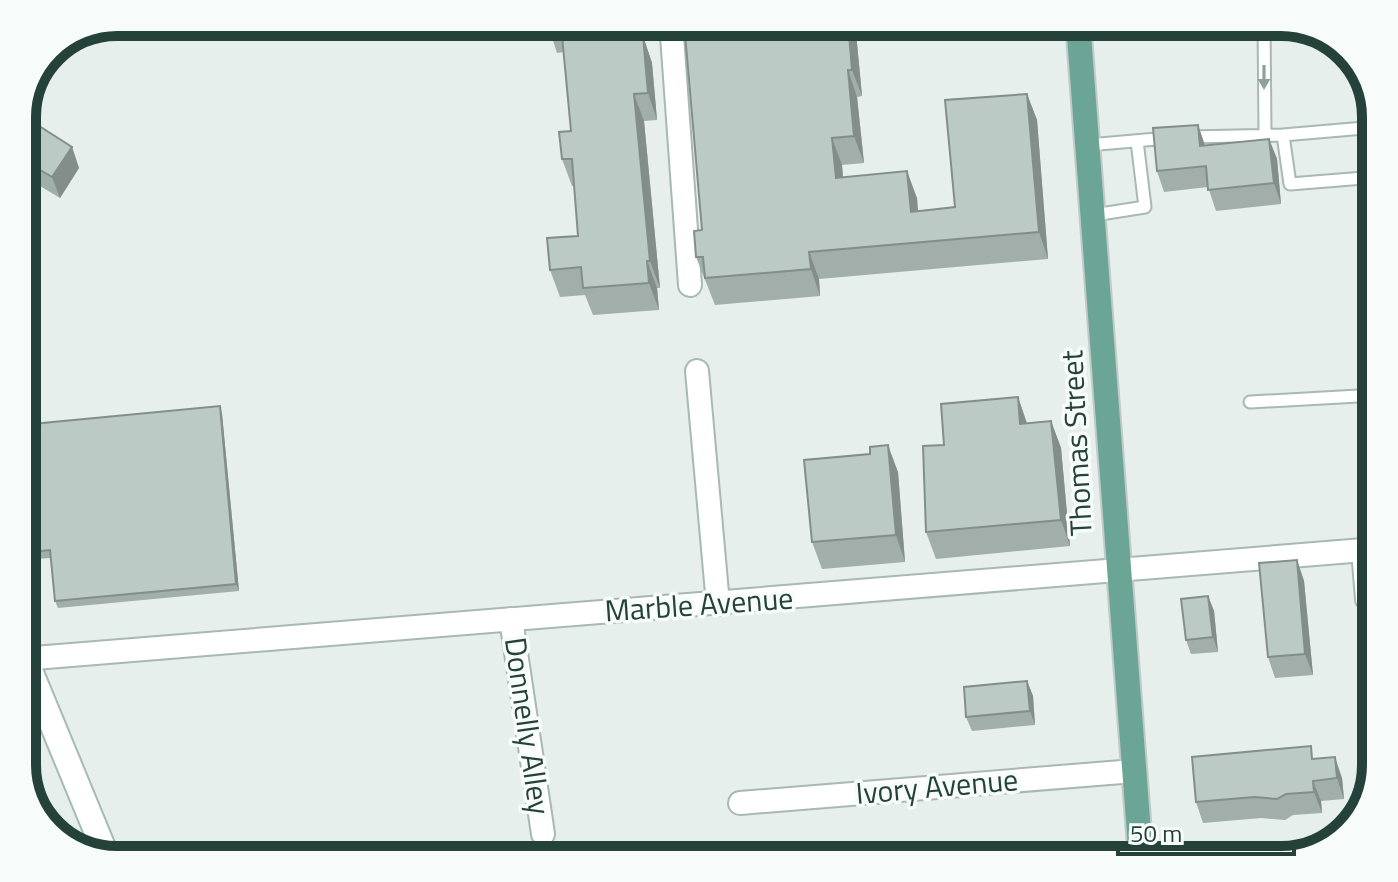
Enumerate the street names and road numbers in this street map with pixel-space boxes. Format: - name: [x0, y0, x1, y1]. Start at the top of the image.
- street label: Thomas Street: [1048, 349, 1104, 537]
- street label: Marble Avenue: [603, 574, 795, 634]
- street label: Donnelly Alley: [493, 634, 563, 818]
- street label: Ivory Avenue: [854, 756, 1020, 816]

